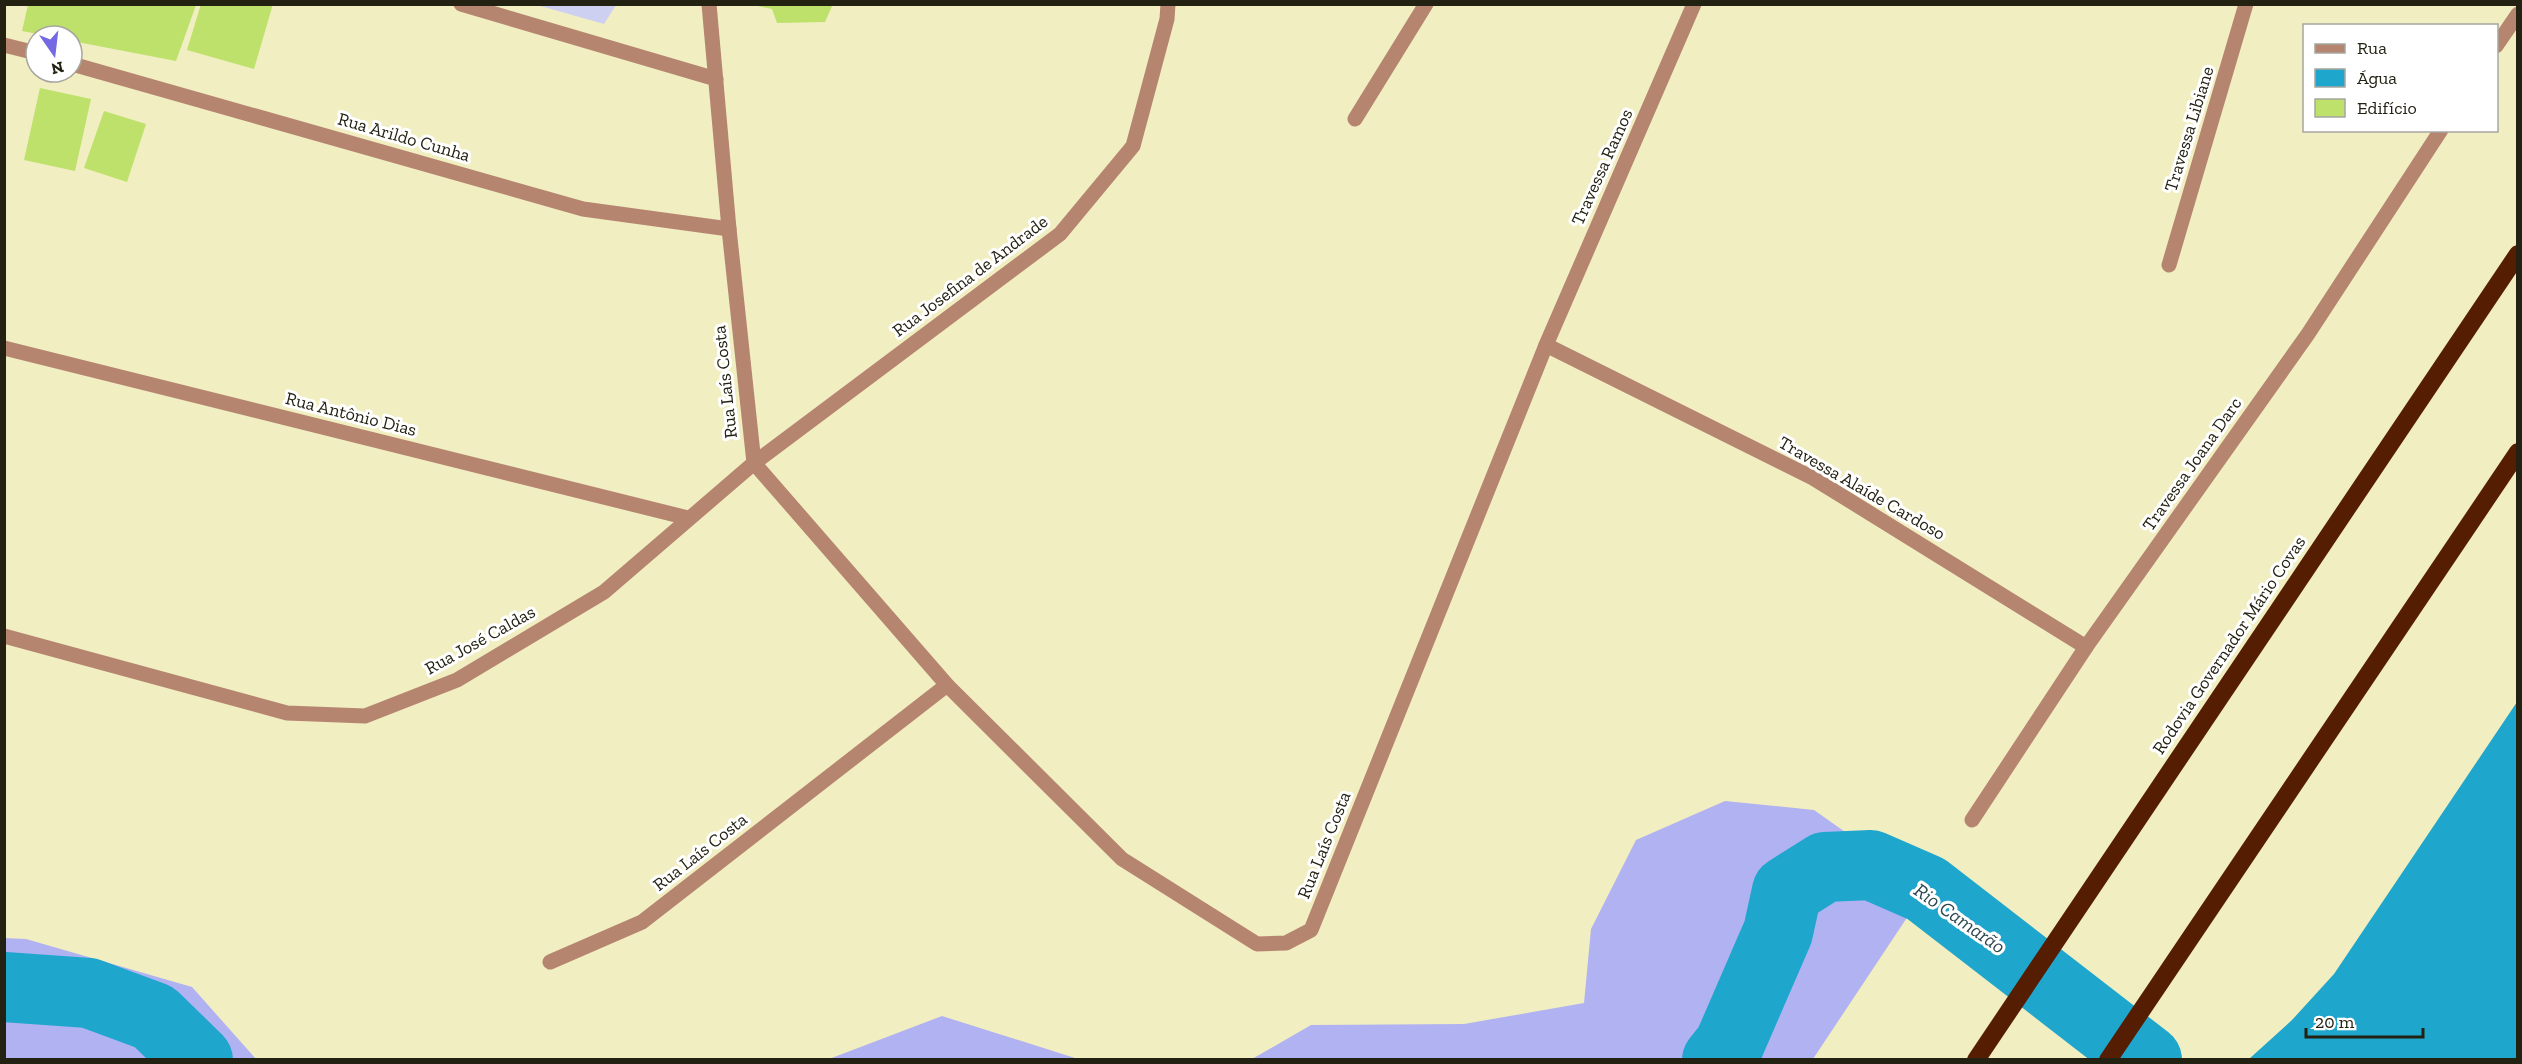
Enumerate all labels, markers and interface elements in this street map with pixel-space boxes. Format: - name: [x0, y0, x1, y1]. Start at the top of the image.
- north arrow: [24, 24, 84, 84]
- legend: [2303, 24, 2498, 132]
- text: Rua: [2357, 37, 2387, 59]
- text: N: [49, 57, 66, 79]
- street label: Travessa Libiane: [2160, 64, 2218, 194]
- text: Água: [2357, 67, 2397, 89]
- text: Edifício: [2357, 97, 2417, 119]
- street label: Travessa Ramos: [1567, 105, 1638, 229]
- street label: Rua Arildo Cunha: [335, 108, 473, 166]
- street label: Rua Josefina de Andrade: [888, 210, 1052, 342]
- street label: Rua Laís Costa: [708, 324, 742, 440]
- street label: Rua Antônio Dias: [283, 387, 419, 441]
- street label: Travessa Joana Darc: [2138, 393, 2246, 535]
- street label: Travessa Alaíde Cardoso: [1775, 431, 1949, 545]
- street label: Rodovia Governador Mário Covas: [2148, 532, 2310, 758]
- street label: Rua José Caldas: [421, 601, 539, 679]
- street label: Rua Laís Costa: [1293, 788, 1356, 902]
- street label: Rua Laís Costa: [648, 808, 752, 896]
- water label: Rio Camarão: [1910, 878, 2010, 958]
- scale bar: [2306, 1001, 2423, 1039]
- text: 20 m: [2315, 1011, 2355, 1033]

